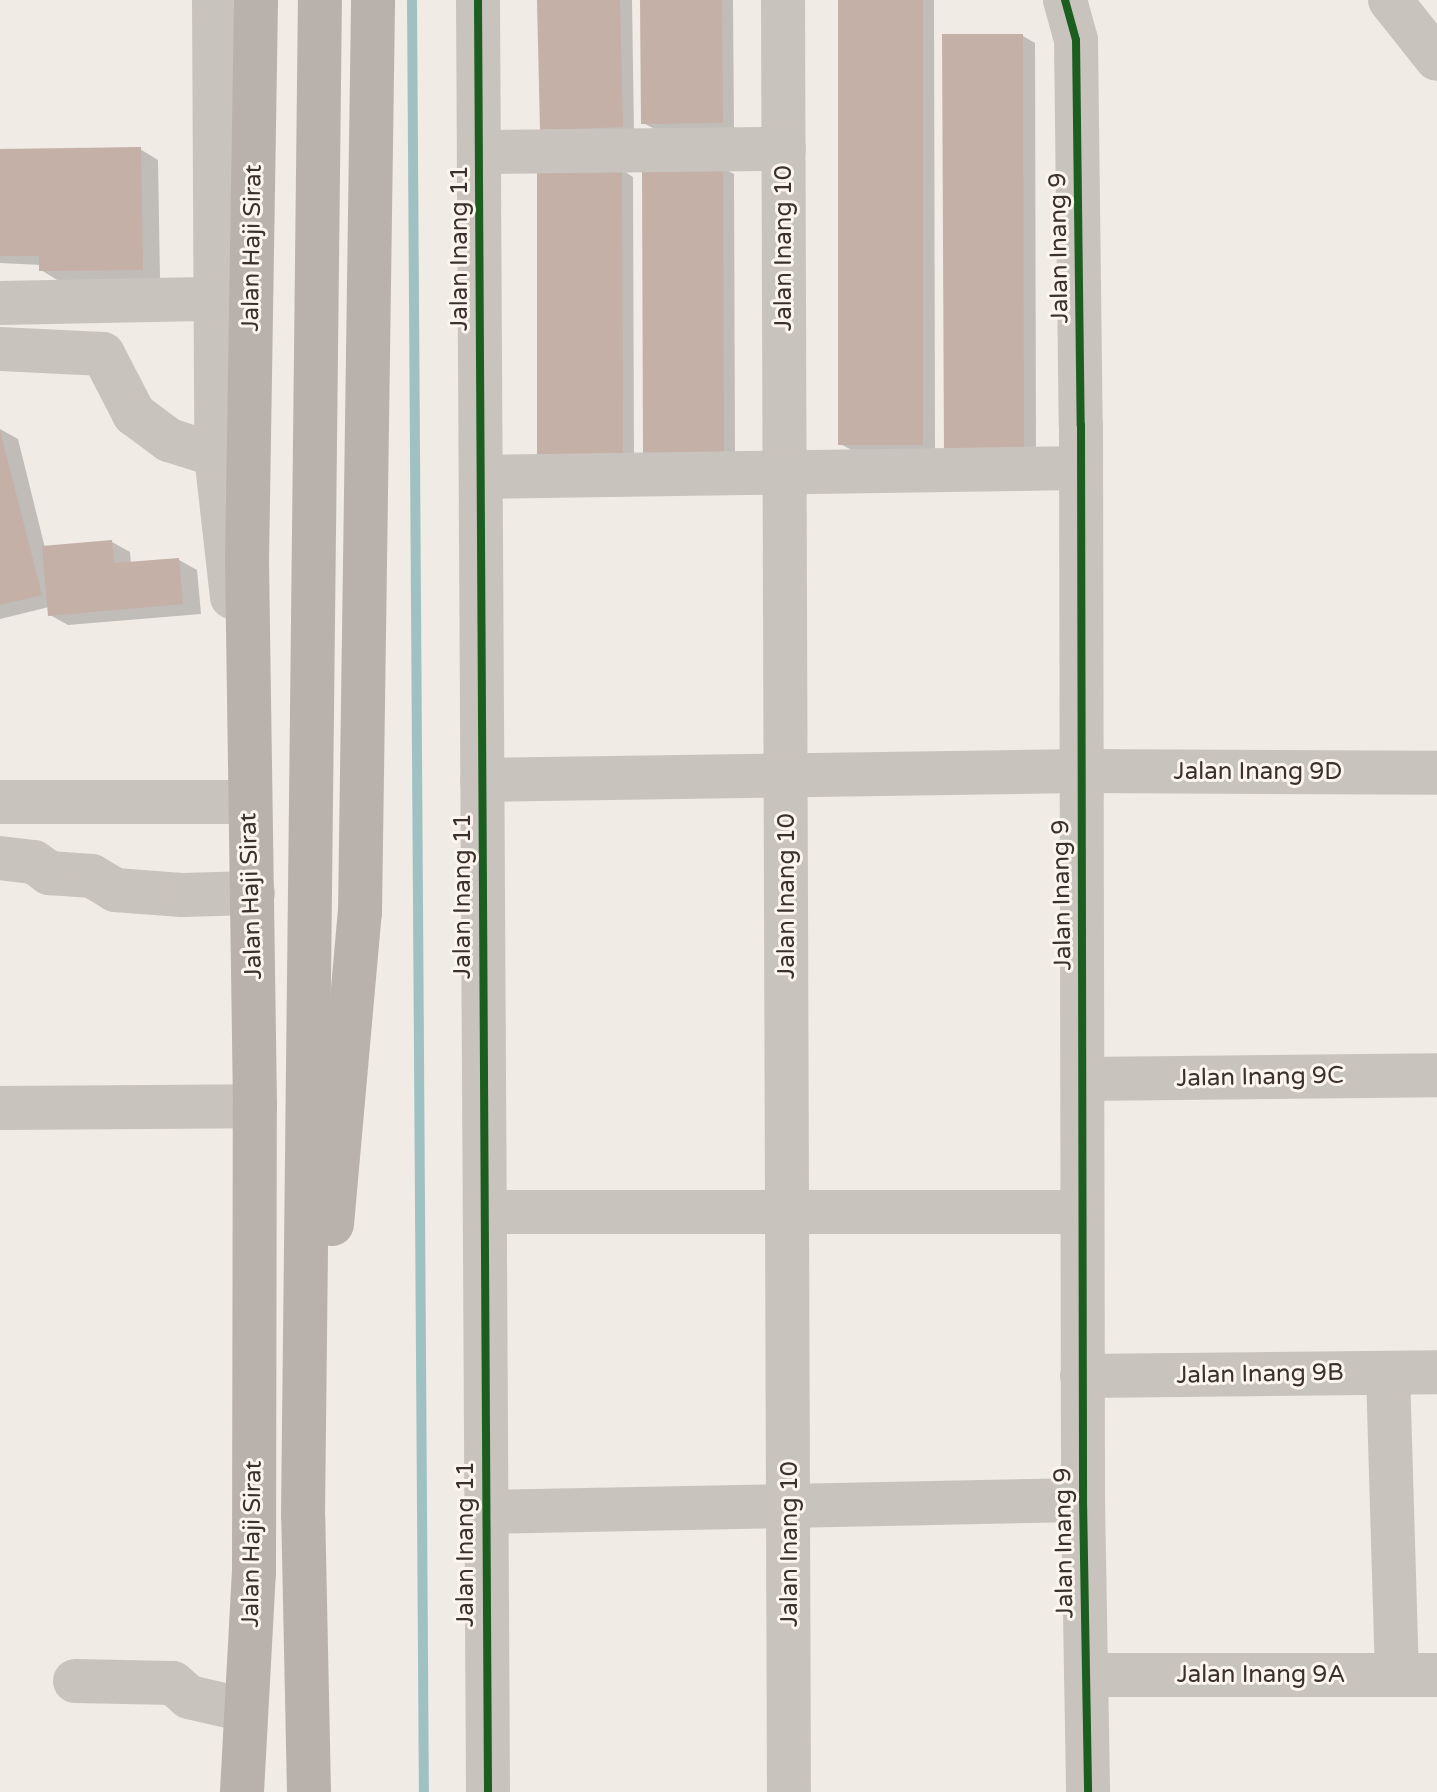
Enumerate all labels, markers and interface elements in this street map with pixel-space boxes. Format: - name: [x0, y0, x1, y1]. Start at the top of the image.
- street label: Jalan Haji Sirat: [236, 164, 268, 332]
- street label: Jalan Inang 11: [446, 165, 474, 331]
- street label: Jalan Inang 10: [770, 165, 798, 331]
- street label: Jalan Inang 9: [1043, 172, 1075, 324]
- street label: Jalan Inang 9D: [1174, 758, 1342, 786]
- street label: Jalan Haji Sirat: [234, 812, 268, 980]
- street label: Jalan Inang 11: [449, 813, 477, 979]
- street label: Jalan Inang 10: [773, 813, 801, 979]
- street label: Jalan Inang 9: [1046, 819, 1078, 971]
- street label: Jalan Inang 9C: [1176, 1061, 1344, 1093]
- street label: Jalan Inang 9B: [1176, 1358, 1344, 1390]
- street label: Jalan Haji Sirat: [236, 1460, 268, 1628]
- street label: Jalan Inang 11: [452, 1461, 480, 1627]
- street label: Jalan Inang 10: [776, 1461, 804, 1627]
- street label: Jalan Inang 9: [1048, 1467, 1080, 1619]
- street label: Jalan Inang 9A: [1177, 1661, 1345, 1689]

